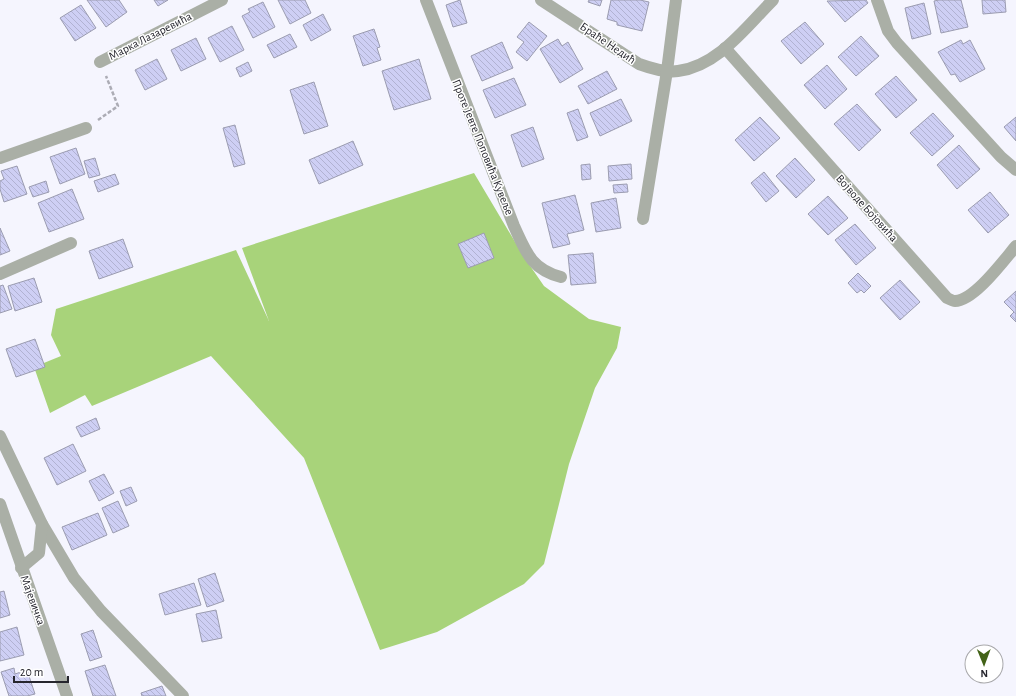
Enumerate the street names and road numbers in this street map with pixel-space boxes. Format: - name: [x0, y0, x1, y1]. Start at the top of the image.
- street label: Марка Лазаревића: [106, 10, 194, 62]
- street label: Браће Недић: [578, 20, 638, 66]
- street label: Проте Јевте Поповића Кувеље: [449, 77, 516, 217]
- street label: Војводе Бојовића: [833, 172, 900, 245]
- street label: Мајевичка: [18, 574, 48, 627]

